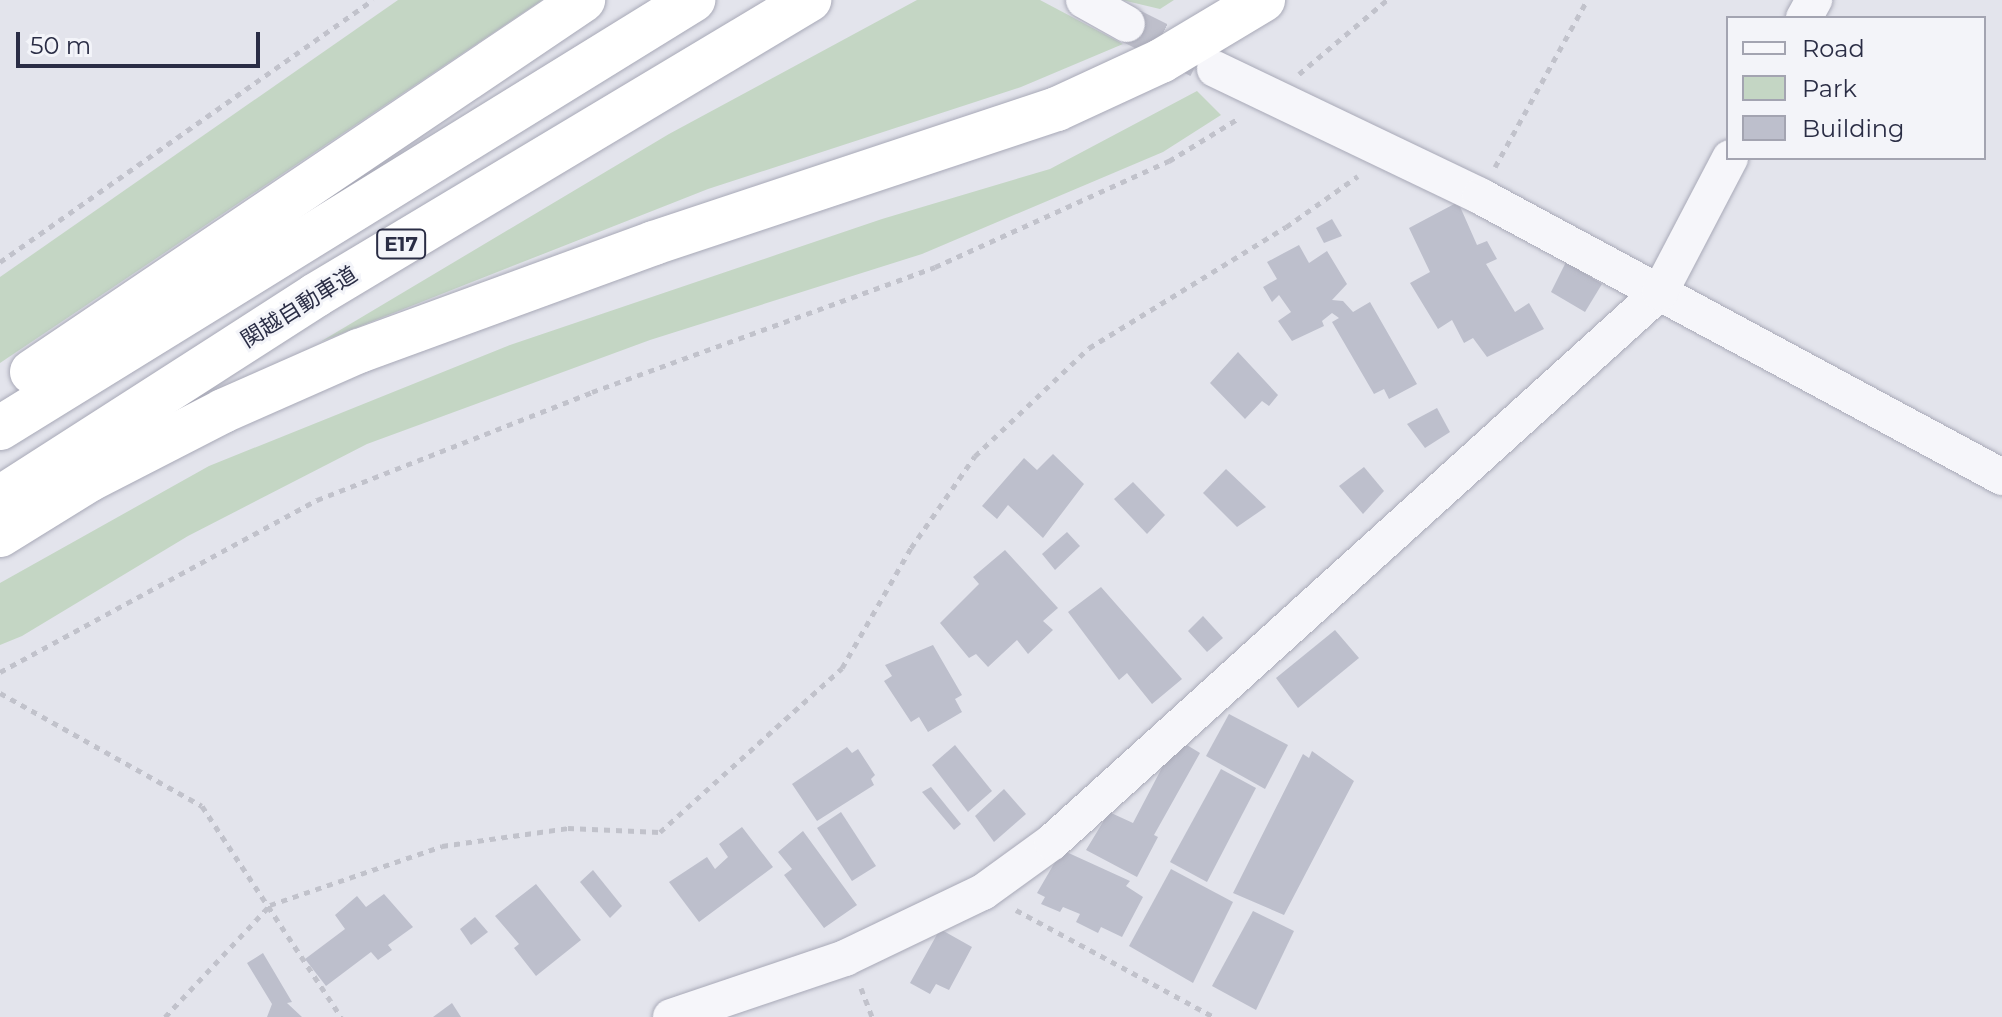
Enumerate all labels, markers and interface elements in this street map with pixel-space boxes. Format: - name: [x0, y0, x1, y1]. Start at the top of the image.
- scale bar: [20, 16, 264, 66]
- legend: [1726, 16, 1986, 160]
- text: 50 m: [30, 31, 91, 60]
- text: Road: [1802, 34, 1865, 63]
- text: Park: [1802, 74, 1857, 103]
- text: Building: [1802, 114, 1905, 143]
- road number: E17: [375, 228, 427, 260]
- street label: 関越自動車道: [236, 261, 362, 353]

